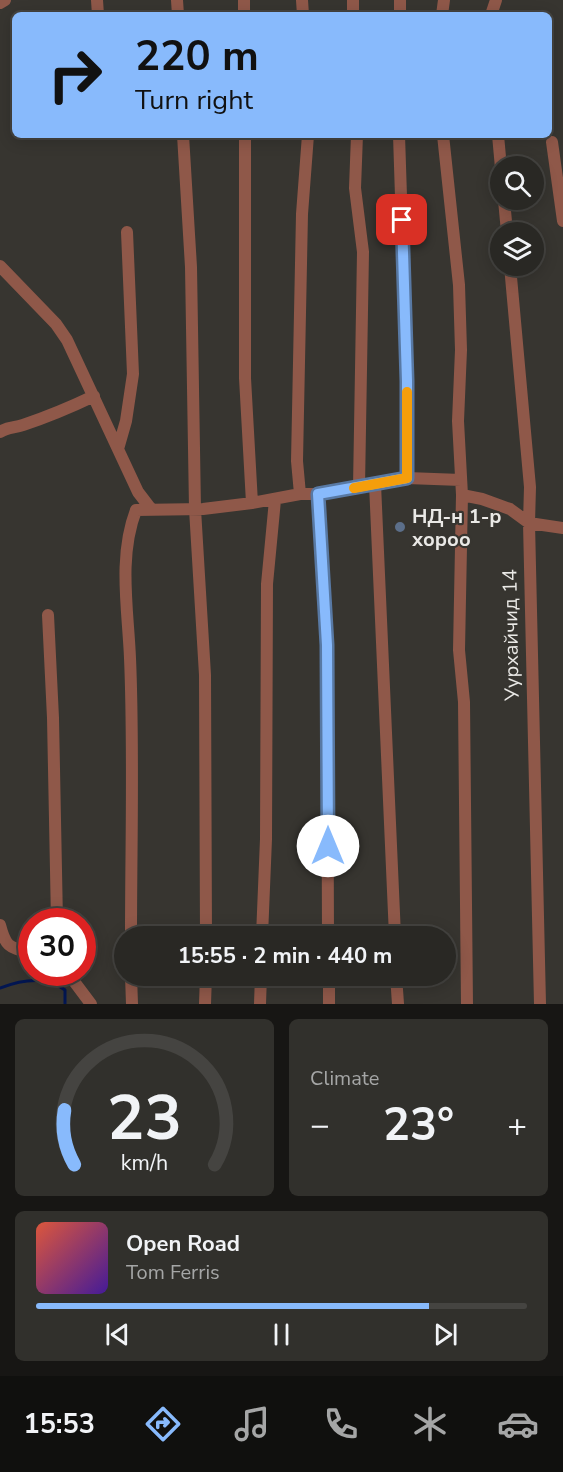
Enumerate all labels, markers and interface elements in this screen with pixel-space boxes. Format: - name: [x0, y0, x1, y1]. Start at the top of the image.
- text: 220 m: [135, 28, 259, 85]
- icon: right: [36, 36, 114, 114]
- text: Turn right: [135, 82, 253, 119]
- map controls: [490, 156, 544, 276]
- button: search: [490, 156, 544, 210]
- pin: [376, 194, 427, 245]
- icon: arrive: [385, 203, 418, 236]
- button: layers: [490, 222, 544, 276]
- place label: НД-н 1-р хороо: [412, 503, 502, 553]
- marker: НД-н 1-р хороо: [393, 520, 407, 534]
- street label: Уурхайчид 14: [496, 569, 526, 702]
- position arrow: [296, 814, 360, 878]
- speed limit sign: 30: [18, 908, 96, 986]
- text: 15:55 · 2 min · 440 m: [178, 941, 392, 971]
- text: Climate: [310, 1065, 379, 1092]
- text: 23: [107, 1076, 182, 1161]
- text: 23°: [383, 1095, 454, 1156]
- text: −: [310, 1103, 330, 1148]
- text: +: [507, 1103, 527, 1148]
- text: km/h: [121, 1148, 168, 1178]
- text: Open Road: [126, 1229, 240, 1259]
- text: Tom Ferris: [126, 1259, 220, 1286]
- icon: previous: [101, 1318, 134, 1351]
- icon: pause: [265, 1318, 298, 1351]
- icon: next: [429, 1318, 462, 1351]
- icon: directions: [142, 1403, 184, 1445]
- icon: music: [231, 1403, 273, 1445]
- icon: phone: [320, 1403, 362, 1445]
- icon: climate: [409, 1403, 451, 1445]
- icon: car: [497, 1403, 539, 1445]
- text: 15:53: [23, 1406, 95, 1443]

